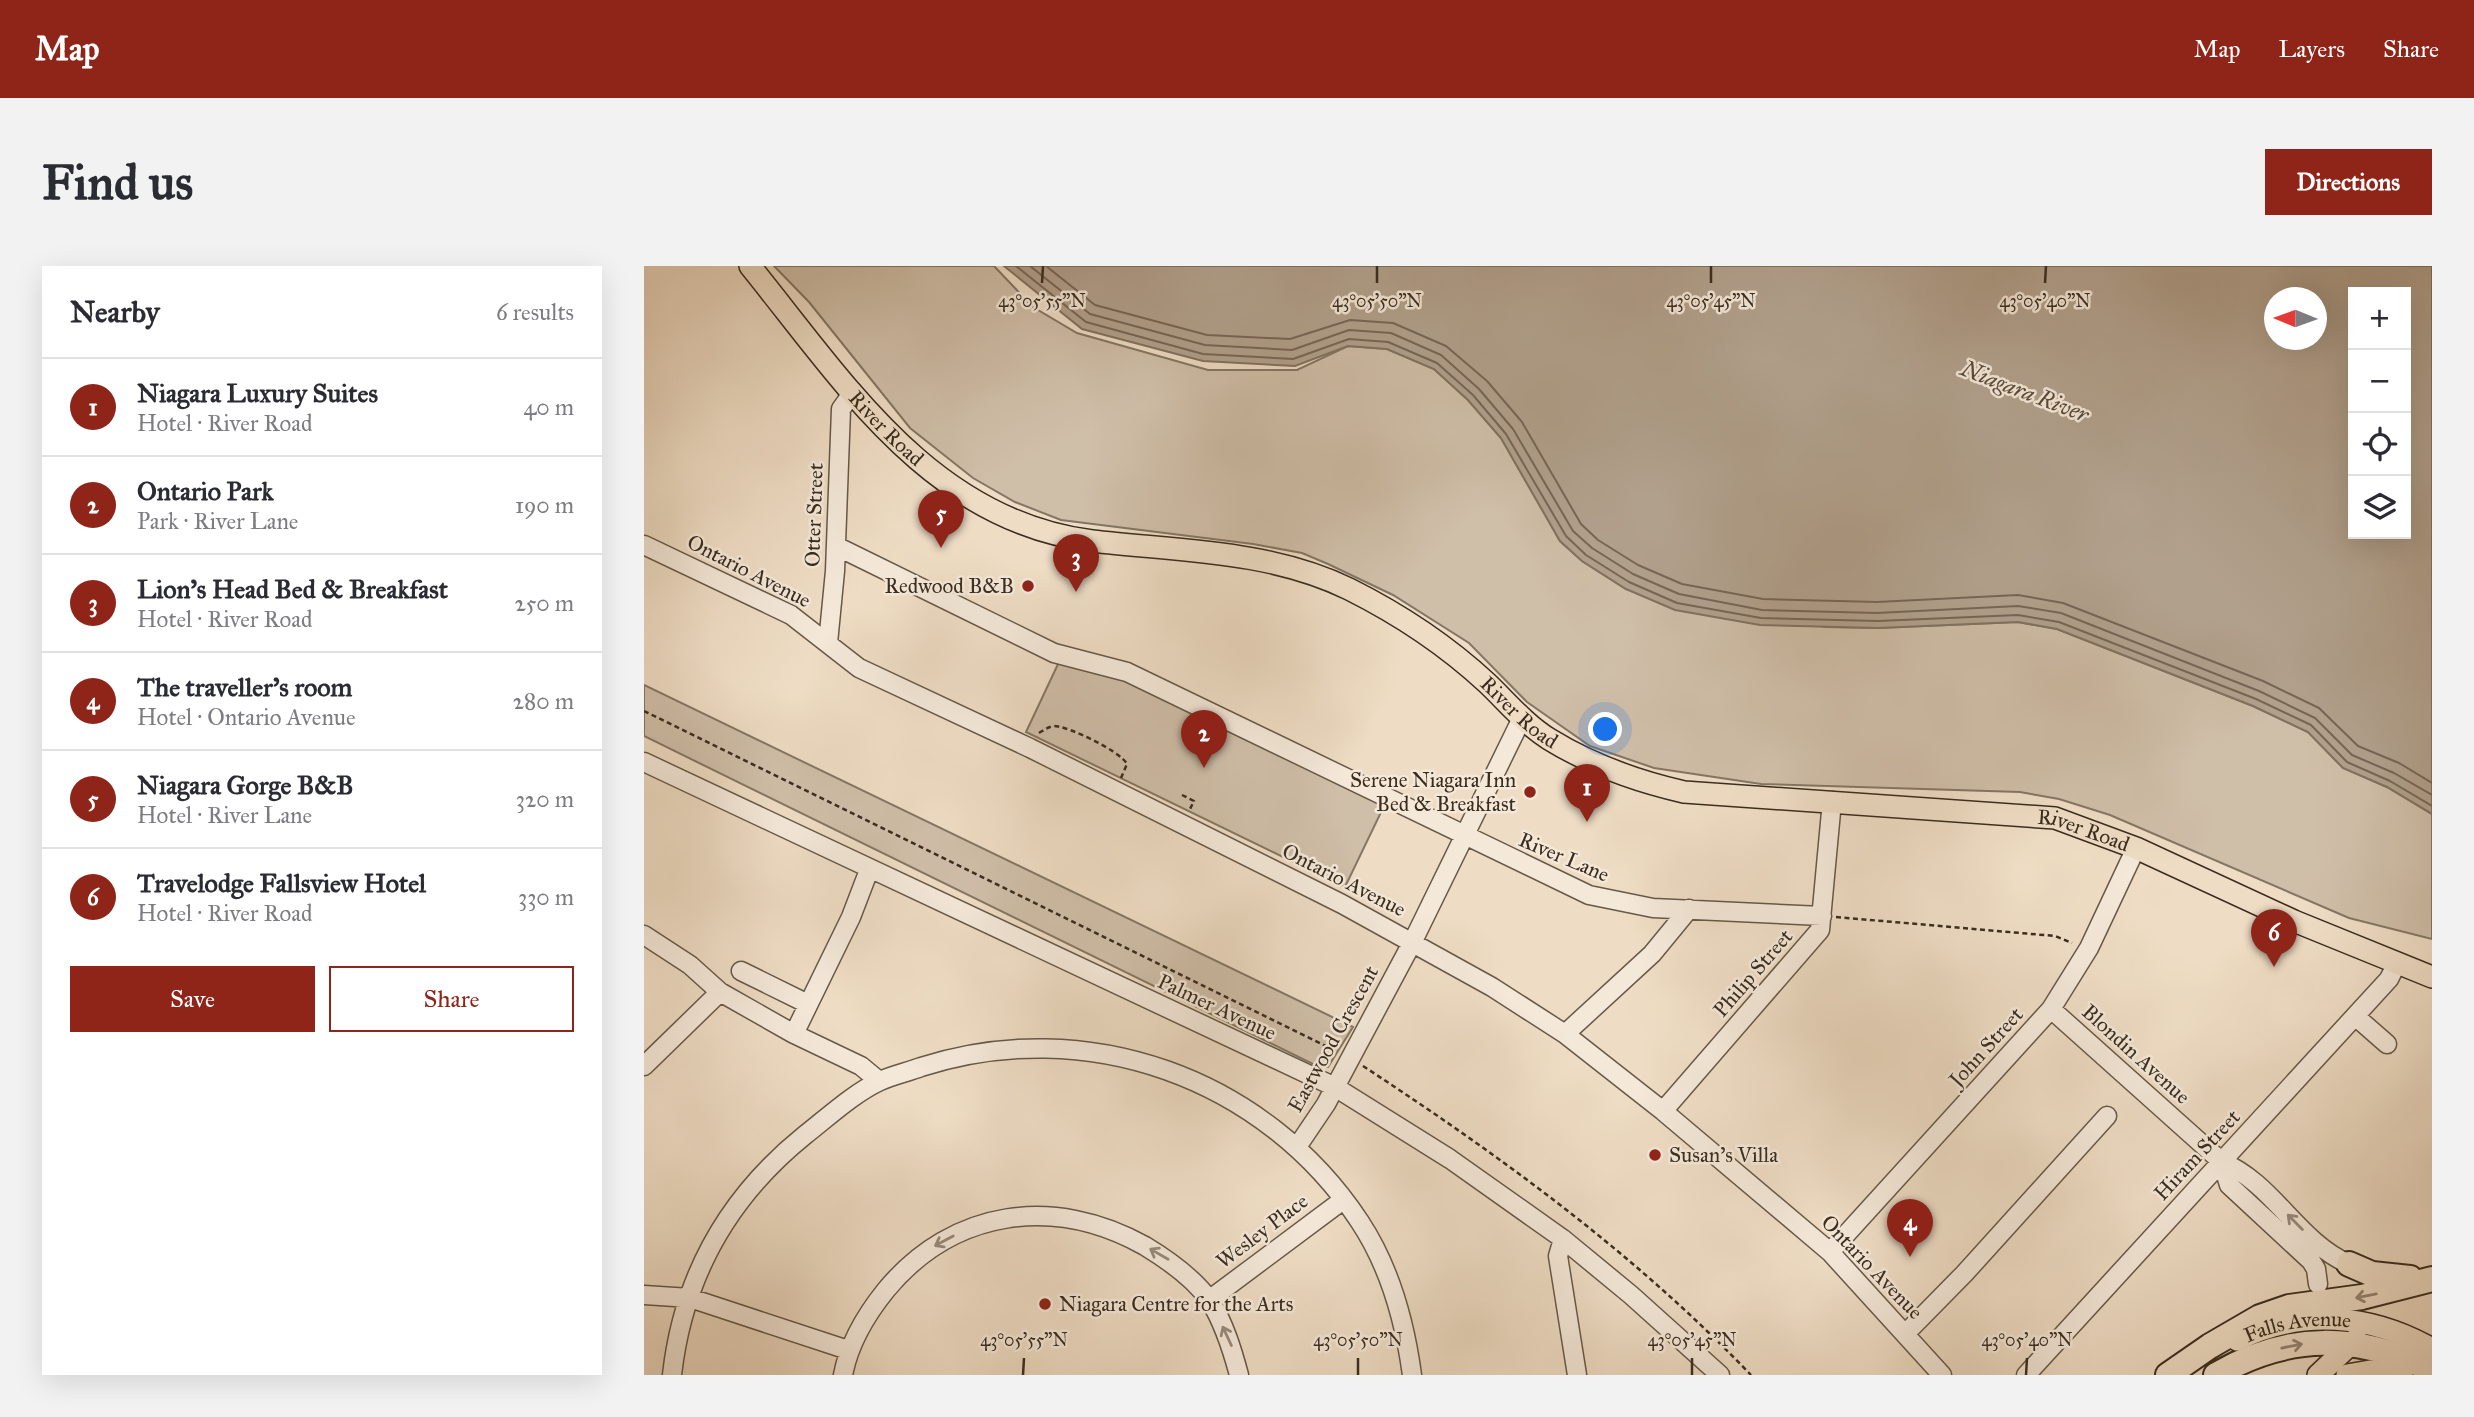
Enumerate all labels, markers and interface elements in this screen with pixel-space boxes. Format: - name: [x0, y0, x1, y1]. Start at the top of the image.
- text: Map: [35, 29, 99, 69]
- text: Map: [2194, 34, 2241, 64]
- text: Layers: [2279, 34, 2345, 64]
- text: Share: [2383, 34, 2439, 64]
- button: Directions: [2265, 149, 2432, 215]
- text: Find us: [42, 153, 193, 212]
- north arrow: [2264, 287, 2327, 350]
- map controls: [2348, 287, 2411, 539]
- button: +: [2348, 287, 2411, 350]
- text: 43°05'55"N: [998, 290, 1086, 312]
- text: 43°05'50"N: [1332, 290, 1422, 312]
- text: 43°05'45"N: [1666, 290, 1756, 312]
- text: 43°05'40"N: [1999, 290, 2091, 312]
- text: Nearby: [70, 294, 160, 330]
- text: 6 results: [496, 298, 574, 326]
- button: −: [2348, 350, 2411, 413]
- water label: Niagara River: [1955, 353, 2094, 429]
- text: Niagara Luxury Suites: [137, 377, 378, 409]
- street label: River Road: [843, 385, 929, 472]
- text: 1: [88, 393, 98, 421]
- text: 40 m: [524, 393, 574, 421]
- text: Hotel · River Road: [137, 409, 312, 437]
- button: locate: [2348, 413, 2411, 476]
- street label: Otter Street: [799, 462, 829, 568]
- text: Ontario Park: [137, 475, 274, 507]
- button: layers: [2348, 476, 2411, 539]
- pin: 5: [918, 490, 964, 548]
- text: 2: [87, 491, 99, 519]
- text: 190 m: [515, 491, 574, 519]
- text: Park · River Lane: [137, 507, 298, 535]
- street label: Ontario Avenue: [683, 529, 815, 613]
- pin: 3: [1053, 534, 1099, 592]
- text: Lion’s Head Bed & Breakfast: [137, 573, 448, 605]
- place label: Redwood B&B: [884, 573, 1014, 599]
- marker: Redwood B&B: [1020, 578, 1036, 594]
- text: 3: [88, 589, 98, 617]
- text: 250 m: [514, 589, 574, 617]
- text: Hotel · River Road: [137, 605, 312, 633]
- text: The traveller's room: [137, 671, 352, 703]
- street label: River Road: [1475, 671, 1563, 755]
- text: 4: [87, 687, 99, 715]
- text: 280 m: [513, 687, 574, 715]
- text: Hotel · Ontario Avenue: [137, 703, 356, 731]
- pin: 2: [1181, 710, 1227, 768]
- your location: [1588, 712, 1622, 746]
- pin: 1: [1564, 764, 1610, 822]
- place label: Serene Niagara Inn Bed & Breakfast: [1350, 767, 1517, 817]
- text: Niagara Gorge B&B: [137, 769, 353, 801]
- marker: Serene Niagara Inn Bed & Breakfast: [1522, 784, 1538, 800]
- text: 5: [88, 785, 98, 813]
- text: 320 m: [516, 785, 574, 813]
- text: Hotel · River Lane: [137, 801, 312, 829]
- street label: River Road: [2037, 804, 2134, 858]
- street label: River Lane: [1515, 826, 1613, 888]
- street label: Ontario Avenue: [1278, 838, 1410, 922]
- text: Travelodge Fallsview Hotel: [137, 867, 426, 899]
- text: 6: [87, 883, 99, 911]
- text: 330 m: [518, 883, 574, 911]
- text: Hotel · River Road: [137, 899, 312, 927]
- pin: 6: [2251, 909, 2297, 967]
- street label: Philip Street: [1708, 923, 1799, 1022]
- street label: Eastwood Crescent: [1282, 961, 1384, 1117]
- button: Save: [70, 966, 315, 1032]
- button: Share: [329, 966, 574, 1032]
- street label: Palmer Avenue: [1154, 968, 1281, 1046]
- street label: Blondin Avenue: [2076, 999, 2196, 1110]
- street label: John Street: [1942, 1001, 2029, 1094]
- street label: Hiram Street: [2148, 1104, 2246, 1206]
- place label: Susan’s Villa: [1669, 1142, 1778, 1168]
- marker: Susan’s Villa: [1647, 1147, 1663, 1163]
- street label: Wesley Place: [1211, 1188, 1313, 1274]
- pin: 4: [1887, 1199, 1933, 1257]
- street label: Ontario Avenue: [1816, 1209, 1929, 1325]
- one-way arrow: [2287, 1214, 2304, 1231]
- one-way arrow: [934, 1235, 955, 1248]
- one-way arrow: [1149, 1247, 1169, 1261]
- one-way arrow: [2355, 1290, 2378, 1303]
- place label: Niagara Centre for the Arts: [1059, 1291, 1293, 1317]
- marker: Niagara Centre for the Arts: [1037, 1296, 1053, 1312]
- street label: Falls Avenue: [2240, 1306, 2353, 1348]
- one-way arrow: [1220, 1326, 1233, 1347]
- text: 43°05'55"N: [980, 1329, 1068, 1351]
- text: 43°05'50"N: [1313, 1329, 1403, 1351]
- text: 43°05'45"N: [1647, 1329, 1737, 1351]
- text: 43°05'40"N: [1981, 1329, 2073, 1351]
- one-way arrow: [2280, 1339, 2303, 1353]

